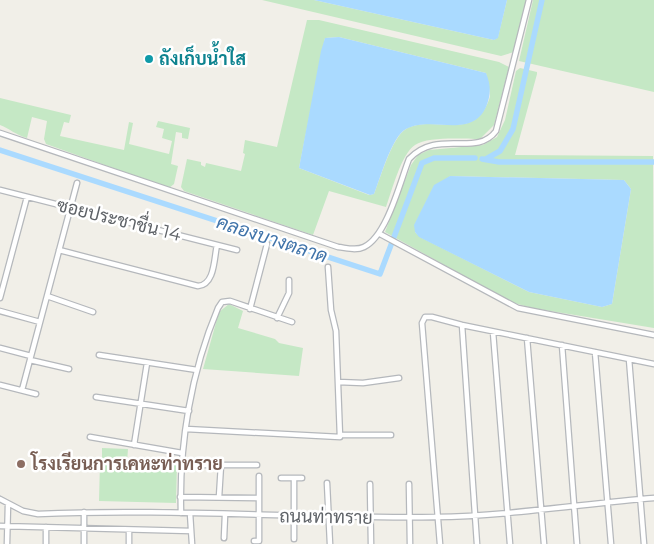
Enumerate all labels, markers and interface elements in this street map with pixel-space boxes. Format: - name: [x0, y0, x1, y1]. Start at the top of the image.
- place label: ถังเก็บน้ำใส: [159, 41, 246, 70]
- marker: ถังเก็บน้ำใส: [143, 53, 155, 65]
- street label: ซอยประชาชื่น 14: [55, 189, 185, 246]
- water label: คลองบางตลาด: [214, 210, 330, 268]
- place label: โรงเรียนการเคหะท่าทราย: [30, 451, 223, 475]
- marker: โรงเรียนการเคหะท่าทราย: [15, 458, 27, 470]
- street label: ถนนท่าทราย: [279, 504, 373, 529]

